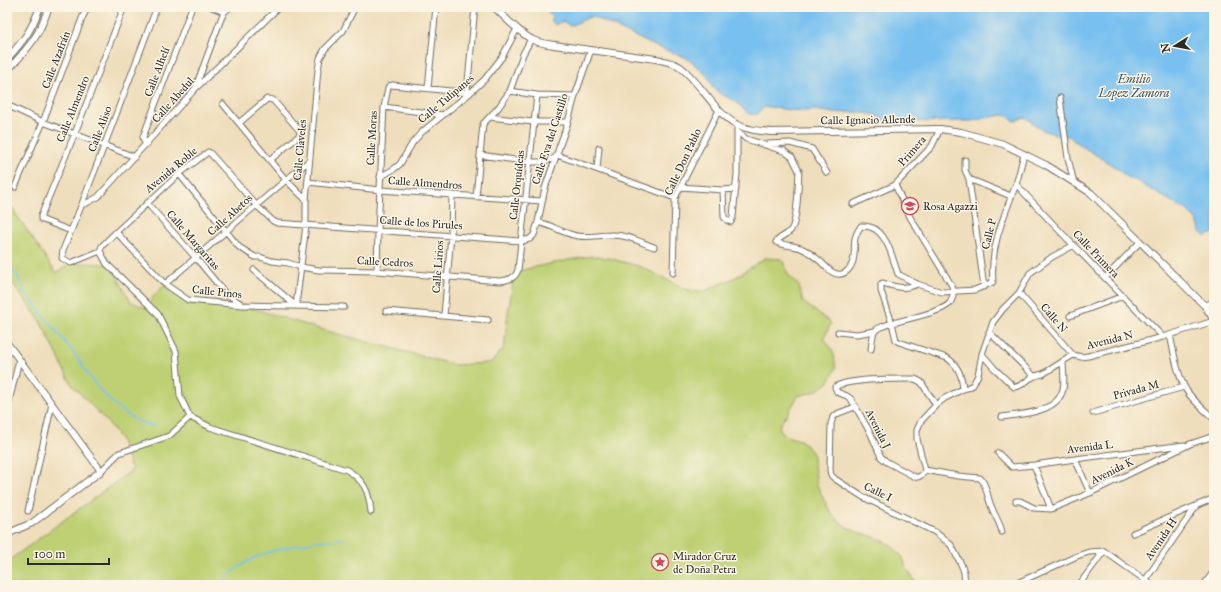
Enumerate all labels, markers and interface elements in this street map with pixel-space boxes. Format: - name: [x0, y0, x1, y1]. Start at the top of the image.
- north arrow: [1155, 26, 1195, 66]
- street label: Calle Azafrán: [39, 29, 73, 91]
- text: N: [1158, 41, 1173, 54]
- street label: Calle Alhelí: [142, 44, 173, 99]
- street label: Calle Tulipanes: [415, 72, 477, 126]
- water label: Emilio Lopez Zamora: [1098, 72, 1170, 101]
- street label: Calle Almendro: [54, 74, 92, 144]
- street label: Calle Abedul: [149, 75, 197, 125]
- street label: Calle Eva del Castillo: [529, 91, 571, 186]
- street label: Calle Aliso: [85, 104, 115, 154]
- street label: Calle Moras: [364, 110, 380, 166]
- street label: Calle Ignacio Allende: [820, 113, 916, 127]
- street label: Calle Claveles: [291, 119, 309, 181]
- street label: Calle Don Pablo: [662, 126, 704, 197]
- street label: Primera: [895, 133, 929, 169]
- street label: Avenida Roble: [141, 144, 200, 196]
- street label: Calle Orquídeas: [507, 149, 528, 221]
- street label: Calle Almendros: [387, 174, 463, 192]
- street label: Calle Abetos: [205, 191, 255, 239]
- school or university icon: Rosa Agazzi: [900, 196, 920, 216]
- place label: Rosa Agazzi: [923, 200, 978, 213]
- street label: Calle Margaritas: [164, 208, 222, 272]
- street label: Calle de los Pirules: [379, 214, 463, 232]
- street label: Calle P: [979, 217, 999, 251]
- street label: Calle Primera: [1070, 228, 1122, 281]
- street label: Calle Lirios: [430, 240, 446, 294]
- street label: Calle Cedros: [357, 254, 413, 270]
- street label: Calle Pinos: [191, 283, 243, 301]
- street label: Calle N: [1038, 301, 1070, 335]
- street label: Avenida N: [1084, 328, 1135, 352]
- street label: Privada M: [1112, 378, 1160, 402]
- street label: Avenida J: [861, 406, 894, 452]
- street label: Avenida L: [1065, 438, 1114, 456]
- street label: Avenida K: [1088, 455, 1137, 487]
- street label: Calle I: [862, 480, 894, 504]
- street label: Avenida H: [1142, 515, 1180, 563]
- scale bar: [28, 540, 109, 566]
- text: 100 m: [34, 547, 65, 561]
- place label: Mirador Cruz de Doña Petra: [673, 550, 736, 576]
- place icon: Mirador Cruz de Doña Petra: [650, 552, 670, 572]

